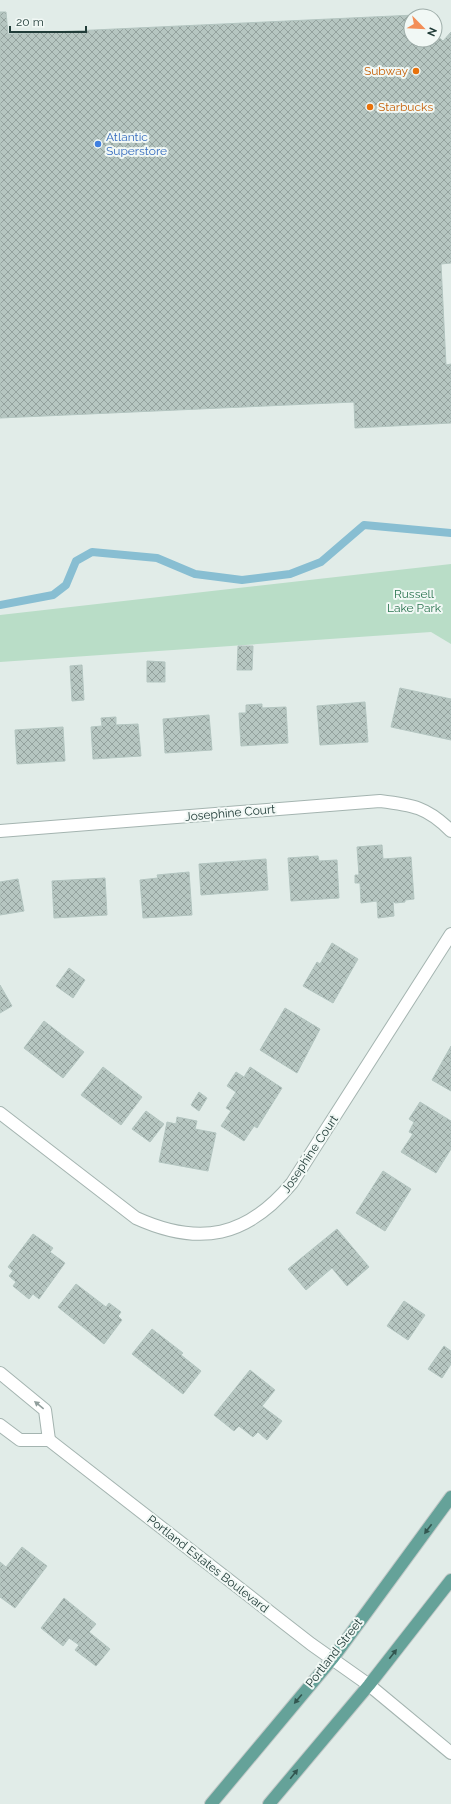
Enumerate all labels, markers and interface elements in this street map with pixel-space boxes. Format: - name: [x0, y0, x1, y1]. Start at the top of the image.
- scale bar: [10, 8, 86, 34]
- north arrow: [403, 8, 443, 48]
- text: 20 m: [16, 15, 44, 29]
- text: N: [424, 25, 439, 38]
- place label: Subway: [364, 64, 408, 78]
- marker: Subway: [411, 66, 421, 76]
- place label: Starbucks: [378, 100, 433, 114]
- marker: Starbucks: [365, 102, 375, 112]
- place label: Atlantic Superstore: [106, 130, 167, 158]
- marker: Atlantic Superstore: [93, 139, 103, 149]
- park label: Russell Lake Park: [387, 587, 442, 615]
- street label: Josephine Court: [184, 802, 276, 824]
- street label: Josephine Court: [279, 1113, 341, 1195]
- one-way arrow: [33, 1400, 44, 1409]
- street label: Portland Estates Boulevard: [145, 1512, 271, 1616]
- one-way arrow: [424, 1523, 432, 1534]
- street label: Portland Street: [303, 1616, 365, 1690]
- one-way arrow: [388, 1649, 397, 1660]
- one-way arrow: [294, 1693, 303, 1704]
- one-way arrow: [289, 1768, 298, 1779]

